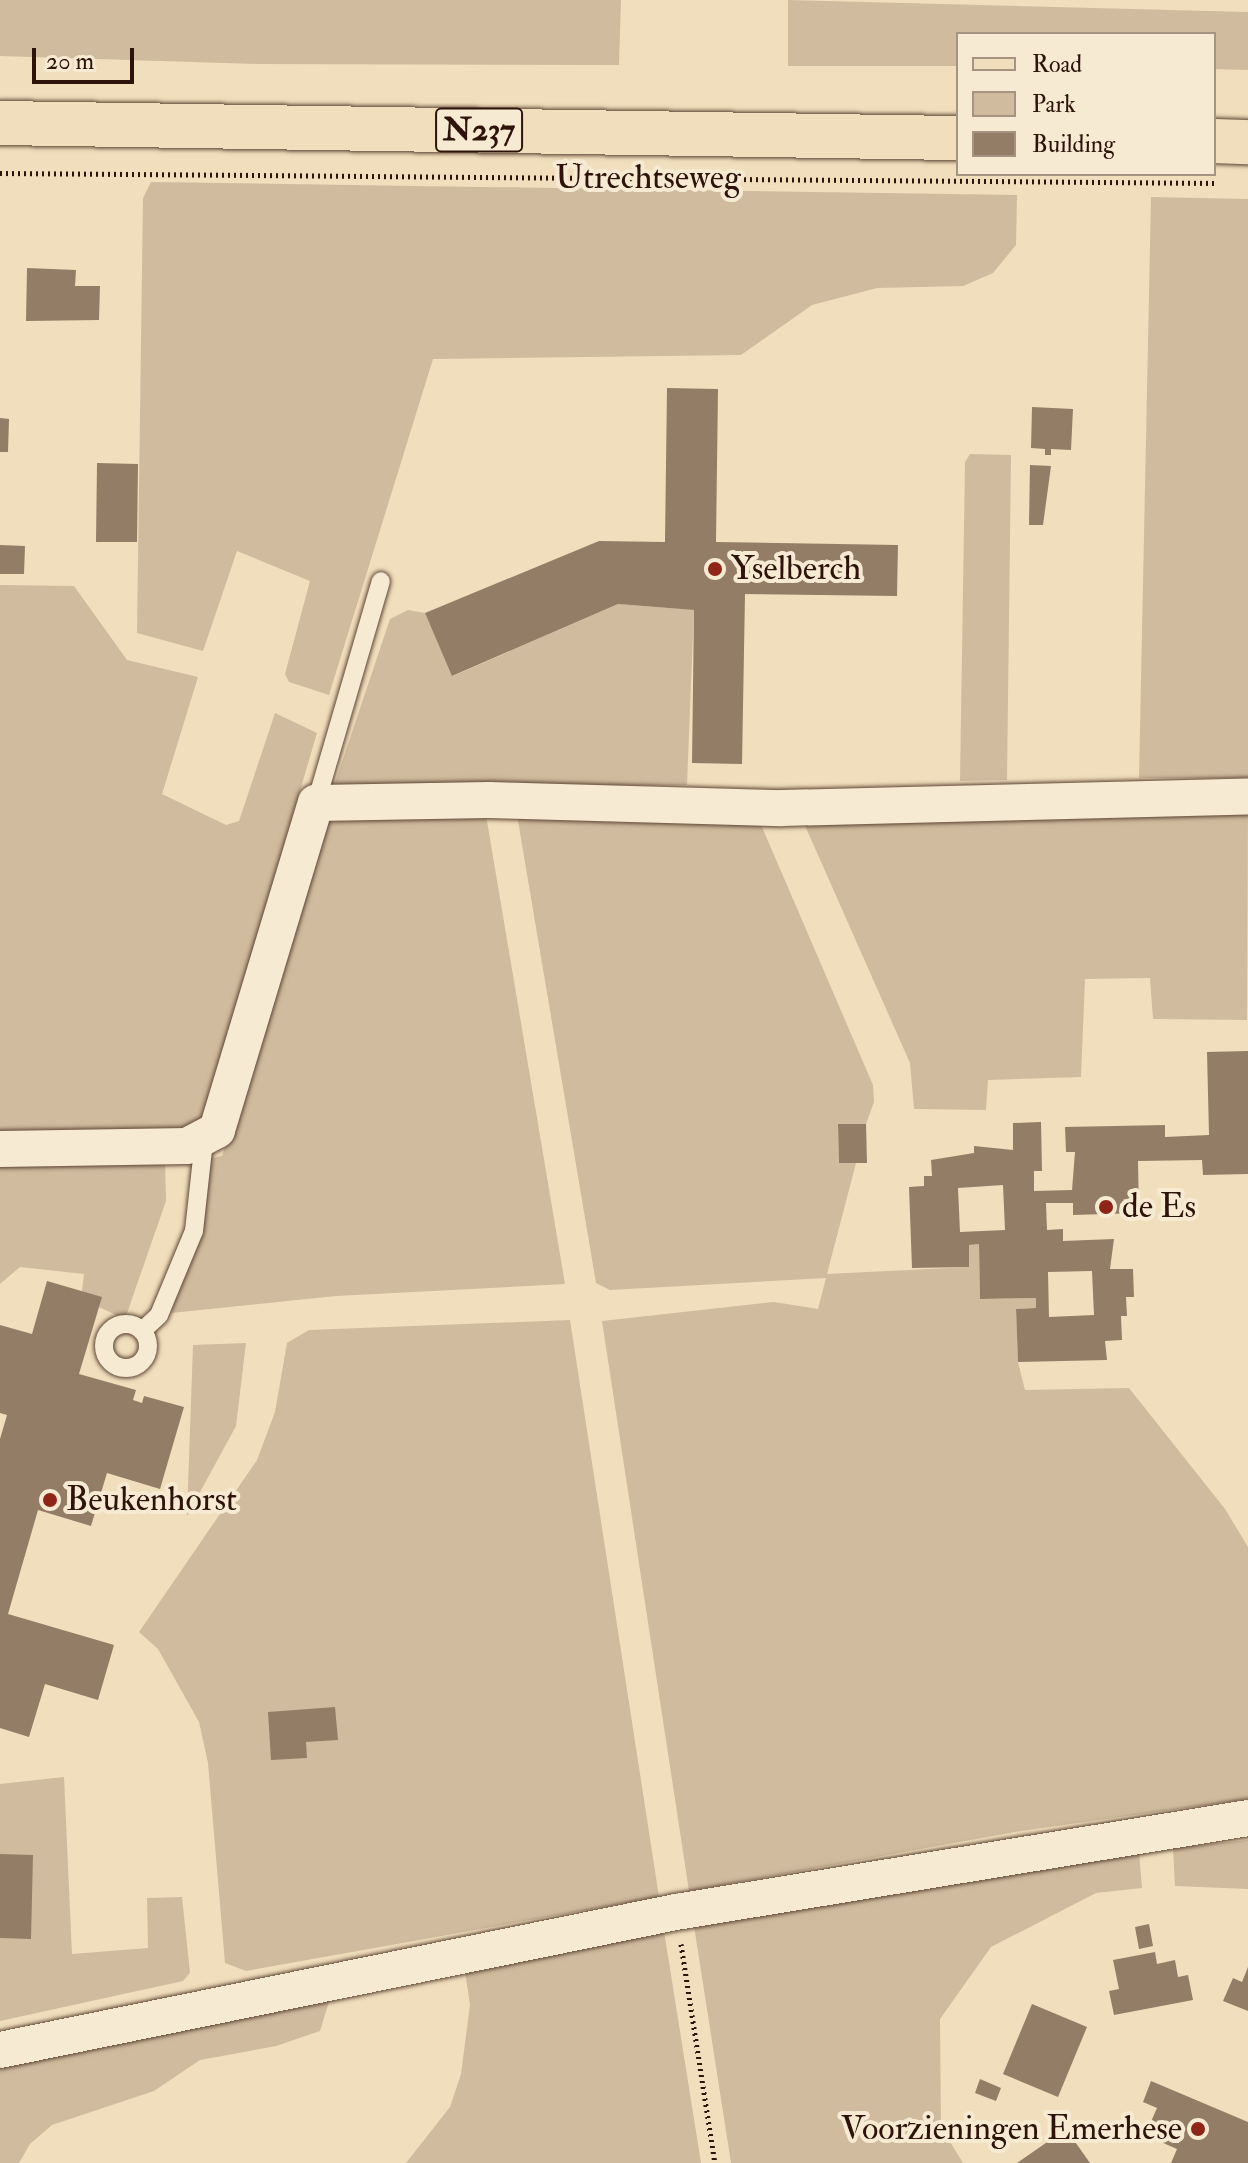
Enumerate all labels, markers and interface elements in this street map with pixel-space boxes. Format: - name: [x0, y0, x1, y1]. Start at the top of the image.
- scale bar: [36, 32, 138, 82]
- legend: [956, 32, 1216, 176]
- text: 20 m: [46, 46, 94, 77]
- text: Road: [1032, 49, 1082, 80]
- text: Park: [1032, 89, 1076, 120]
- road number: N237: [435, 102, 523, 158]
- text: Building: [1032, 129, 1115, 160]
- street label: Utrechtseweg: [555, 158, 741, 198]
- place label: Yselberch: [731, 549, 861, 589]
- marker: Yselberch: [706, 560, 724, 578]
- place label: de Es: [1122, 1187, 1196, 1227]
- marker: de Es: [1097, 1198, 1115, 1216]
- place label: Beukenhorst: [66, 1480, 237, 1520]
- marker: Beukenhorst: [41, 1491, 59, 1509]
- place label: Voorzieningen Emerhese: [841, 2109, 1182, 2149]
- marker: Voorzieningen Emerhese: [1189, 2120, 1207, 2138]

